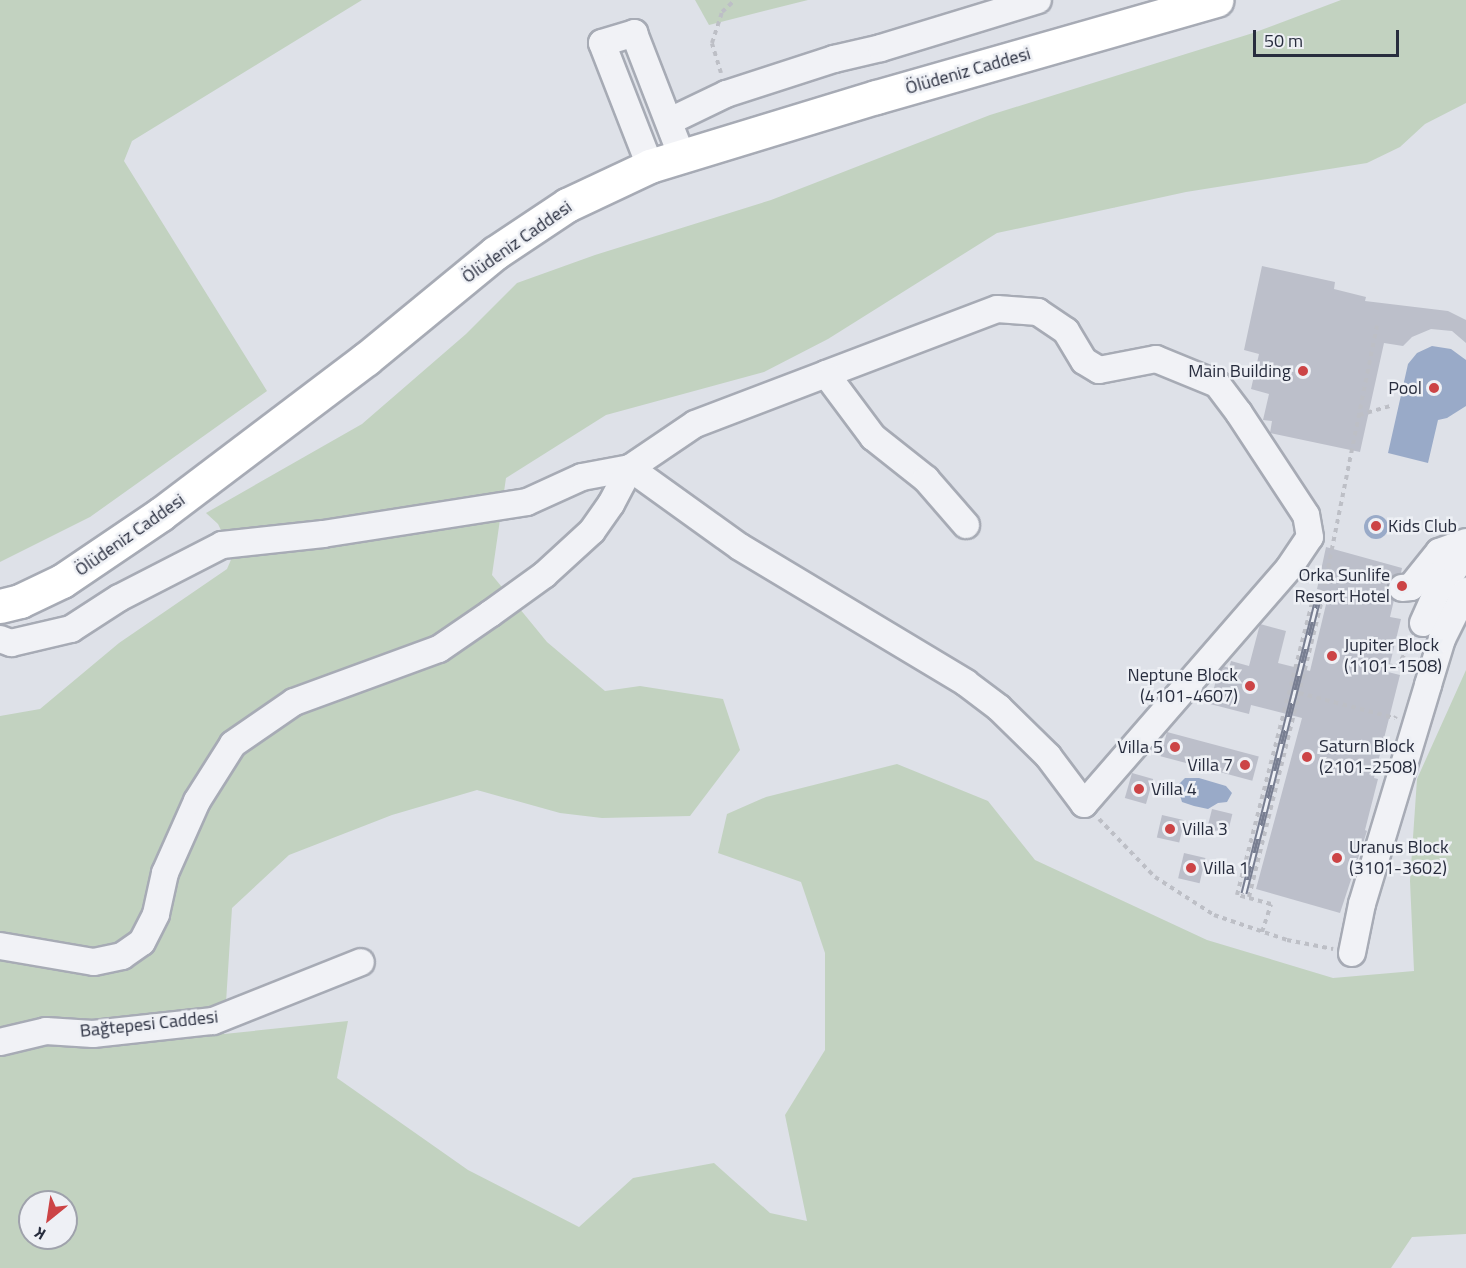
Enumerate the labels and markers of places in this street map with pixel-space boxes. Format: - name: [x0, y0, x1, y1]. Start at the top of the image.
- place label: Main Building: [1188, 360, 1291, 382]
- marker: Main Building: [1296, 364, 1310, 378]
- place label: Pool: [1388, 377, 1422, 399]
- marker: Pool: [1427, 381, 1441, 395]
- place label: Kids Club: [1388, 515, 1457, 537]
- marker: Kids Club: [1369, 519, 1383, 533]
- place label: Orka Sunlife Resort Hotel: [1295, 565, 1390, 608]
- marker: Orka Sunlife Resort Hotel: [1395, 579, 1409, 593]
- place label: Jupiter Block (1101-1508): [1344, 635, 1442, 678]
- marker: Jupiter Block (1101-1508): [1325, 649, 1339, 663]
- place label: Neptune Block (4101-4607): [1128, 665, 1238, 708]
- marker: Neptune Block (4101-4607): [1243, 679, 1257, 693]
- place label: Villa 5: [1117, 736, 1163, 758]
- place label: Saturn Block (2101-2508): [1319, 736, 1417, 778]
- marker: Villa 5: [1168, 740, 1182, 754]
- marker: Saturn Block (2101-2508): [1300, 750, 1314, 764]
- place label: Villa 7: [1187, 754, 1233, 776]
- marker: Villa 7: [1238, 758, 1252, 772]
- place label: Villa 4: [1151, 778, 1197, 800]
- marker: Villa 4: [1132, 782, 1146, 796]
- place label: Villa 3: [1182, 818, 1228, 840]
- marker: Villa 3: [1163, 822, 1177, 836]
- place label: Uranus Block (3101-3602): [1349, 837, 1449, 880]
- marker: Uranus Block (3101-3602): [1330, 851, 1344, 865]
- place label: Villa 1: [1203, 857, 1249, 879]
- marker: Villa 1: [1184, 861, 1198, 875]

